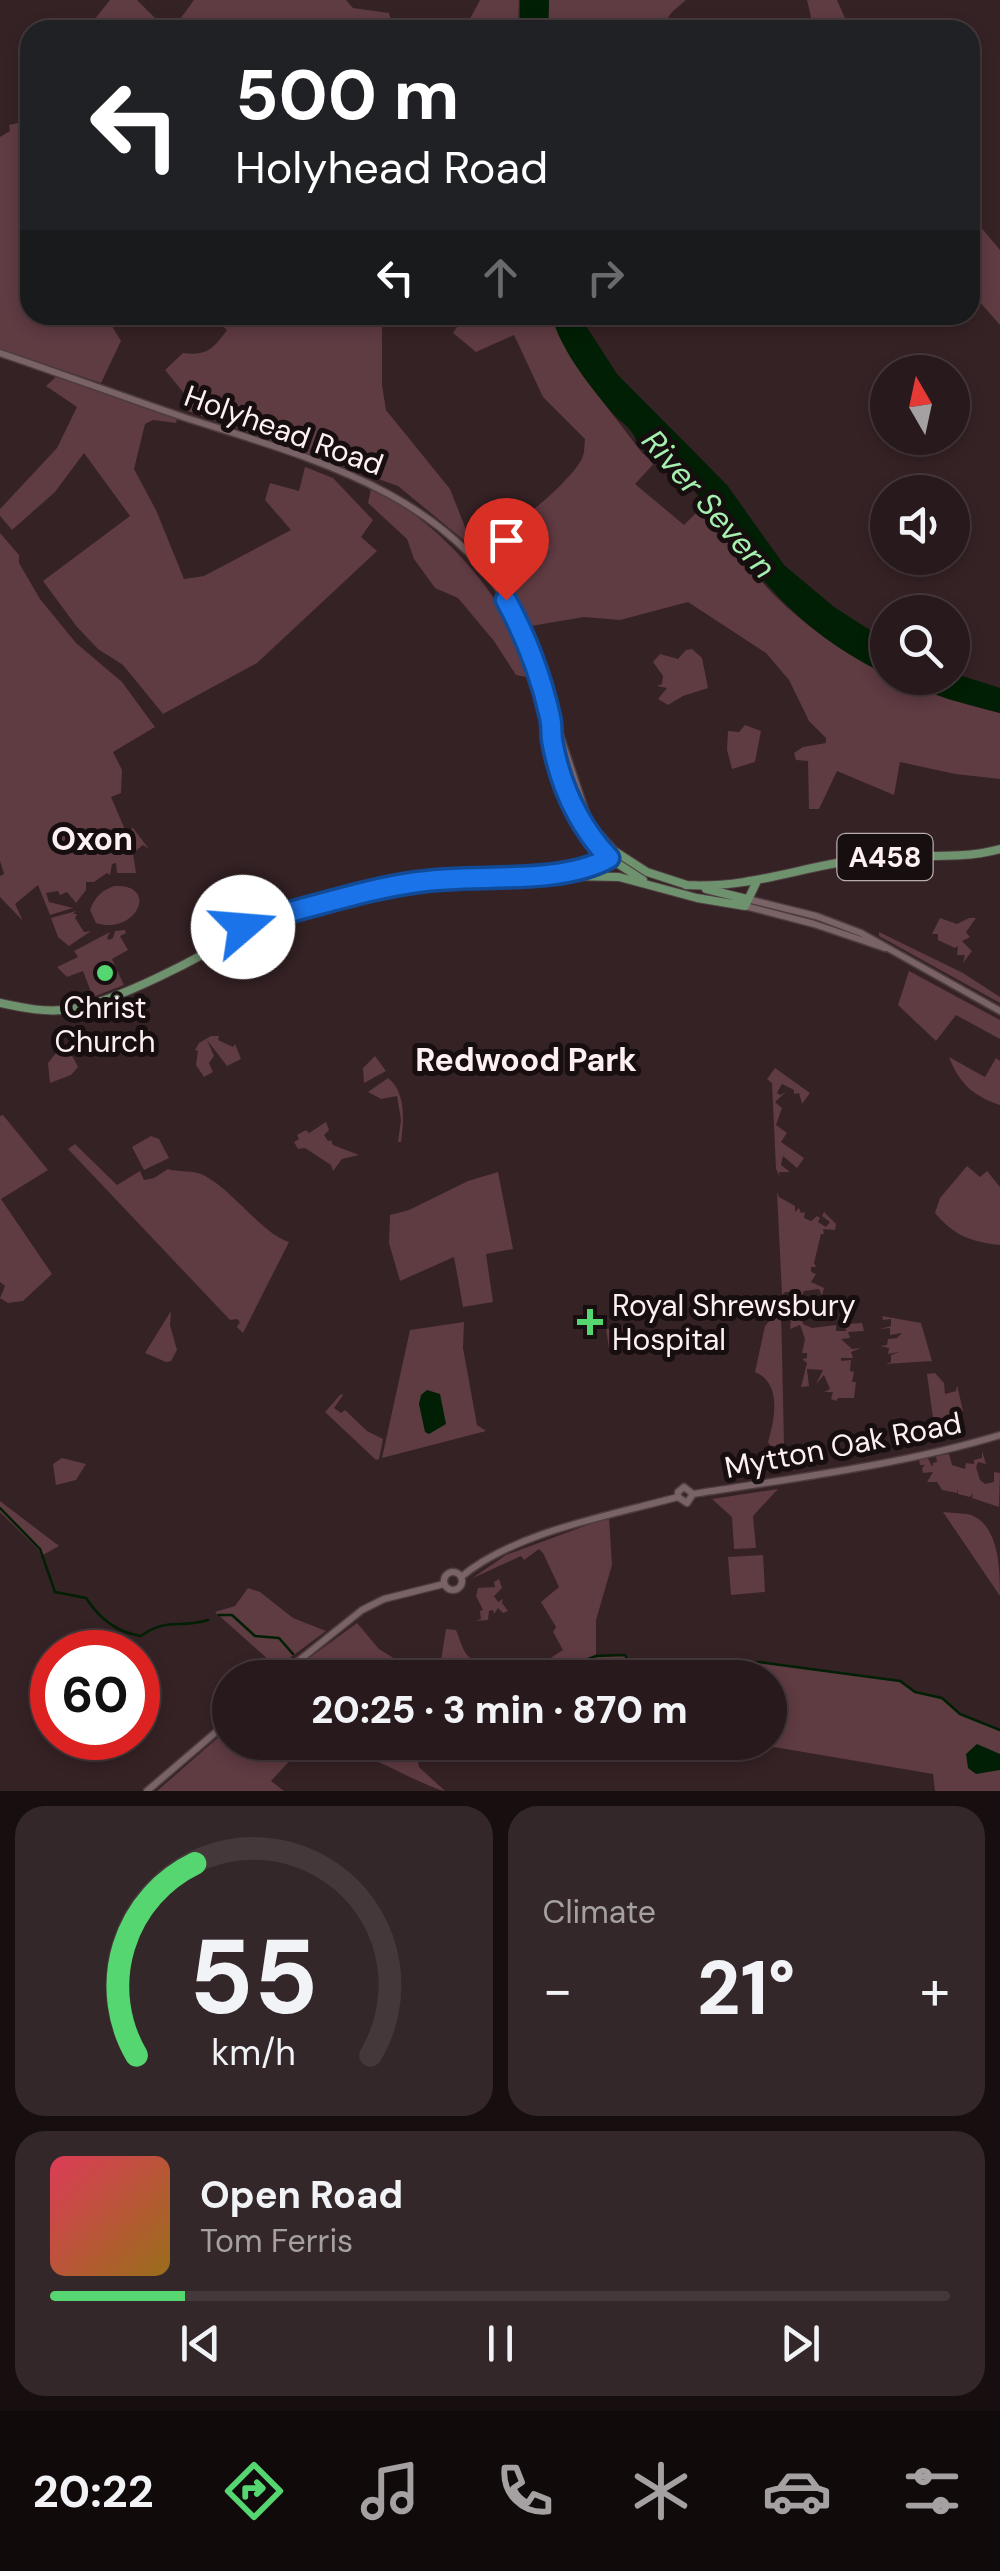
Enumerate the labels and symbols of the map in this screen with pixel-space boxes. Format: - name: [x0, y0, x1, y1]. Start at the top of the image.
- north arrow: [870, 355, 970, 455]
- street label: Holyhead Road: [179, 376, 389, 484]
- water label: River Severn: [633, 421, 785, 587]
- pin: [464, 498, 549, 601]
- district label: Oxon: [51, 818, 133, 860]
- road number: A458: [838, 834, 932, 880]
- position arrow: [191, 875, 295, 979]
- marker: Christ Church: [94, 962, 116, 984]
- place label: Christ Church: [55, 988, 155, 1061]
- district label: Redwood Park: [415, 1039, 637, 1081]
- place label: Royal Shrewsbury Hospital: [612, 1286, 856, 1359]
- marker: Royal Shrewsbury Hospital: [577, 1309, 603, 1335]
- street label: Mytton Oak Road: [721, 1403, 965, 1487]
- speed limit sign: 60: [30, 1630, 160, 1760]

